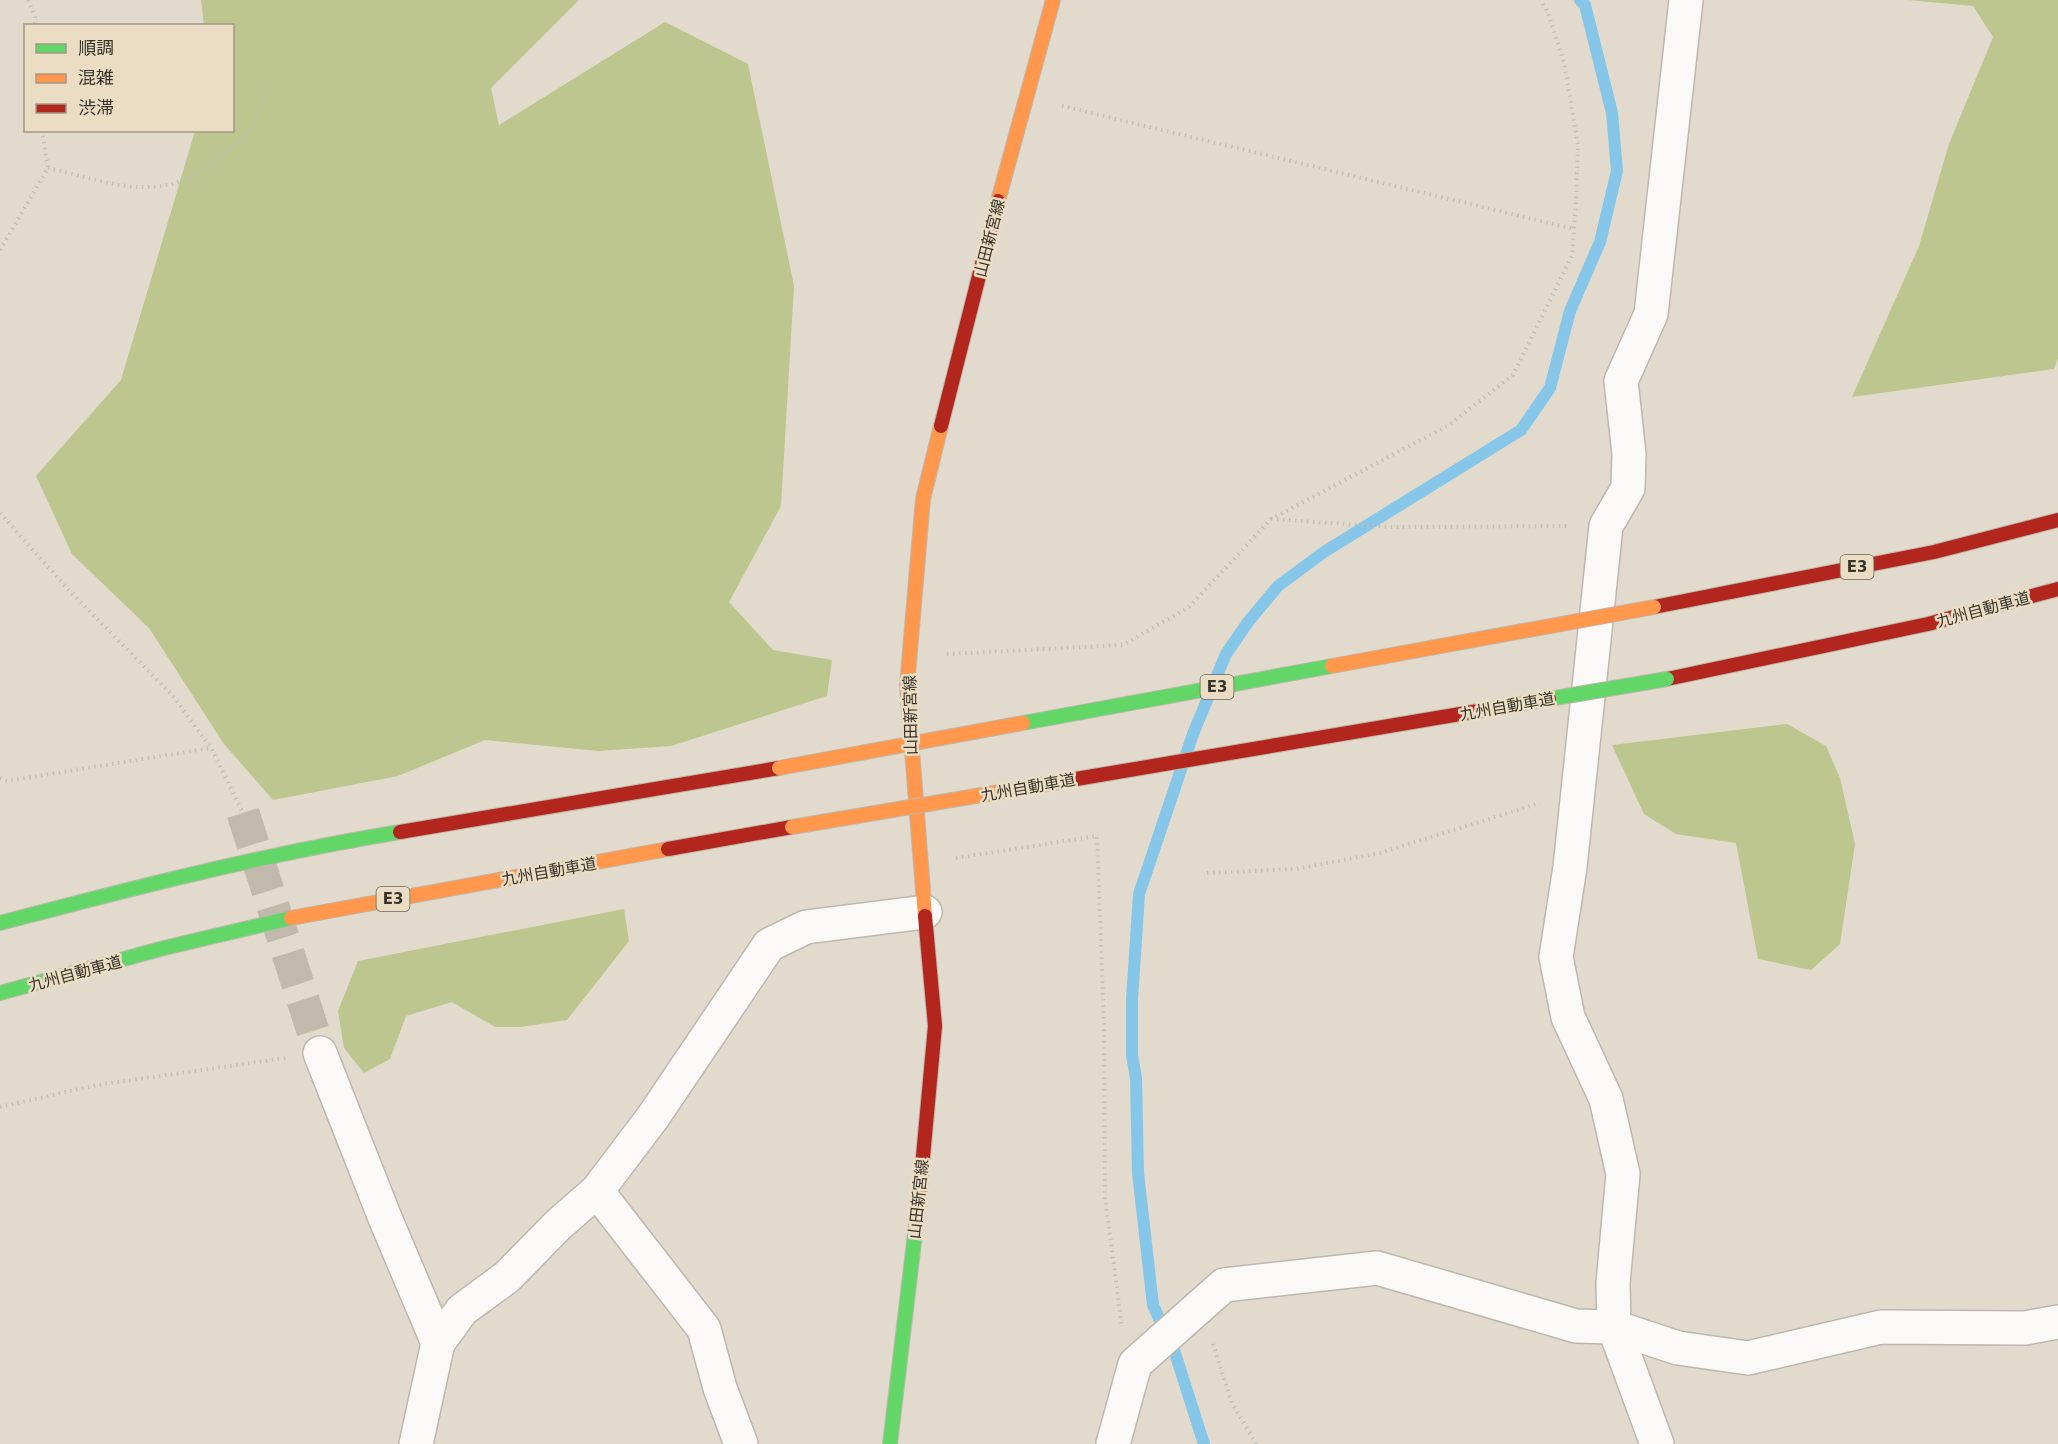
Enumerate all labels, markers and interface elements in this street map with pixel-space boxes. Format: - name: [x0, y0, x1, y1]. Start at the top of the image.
- legend: [24, 24, 234, 132]
- text: 順調: [78, 37, 114, 58]
- text: 混雑: [78, 67, 114, 88]
- text: 渋滞: [78, 97, 114, 118]
- street label: 山田新宮線: [971, 197, 1008, 279]
- road number: E3: [1840, 555, 1874, 579]
- street label: 九州自動車道: [1934, 588, 2032, 631]
- street label: 山田新宮線: [900, 675, 921, 755]
- road number: E3: [1200, 675, 1234, 699]
- street label: 九州自動車道: [1458, 689, 1556, 724]
- street label: 九州自動車道: [979, 770, 1077, 805]
- street label: 九州自動車道: [500, 854, 598, 889]
- road number: E3: [376, 887, 410, 911]
- street label: 九州自動車道: [26, 952, 124, 995]
- street label: 山田新宮線: [905, 1158, 932, 1240]

